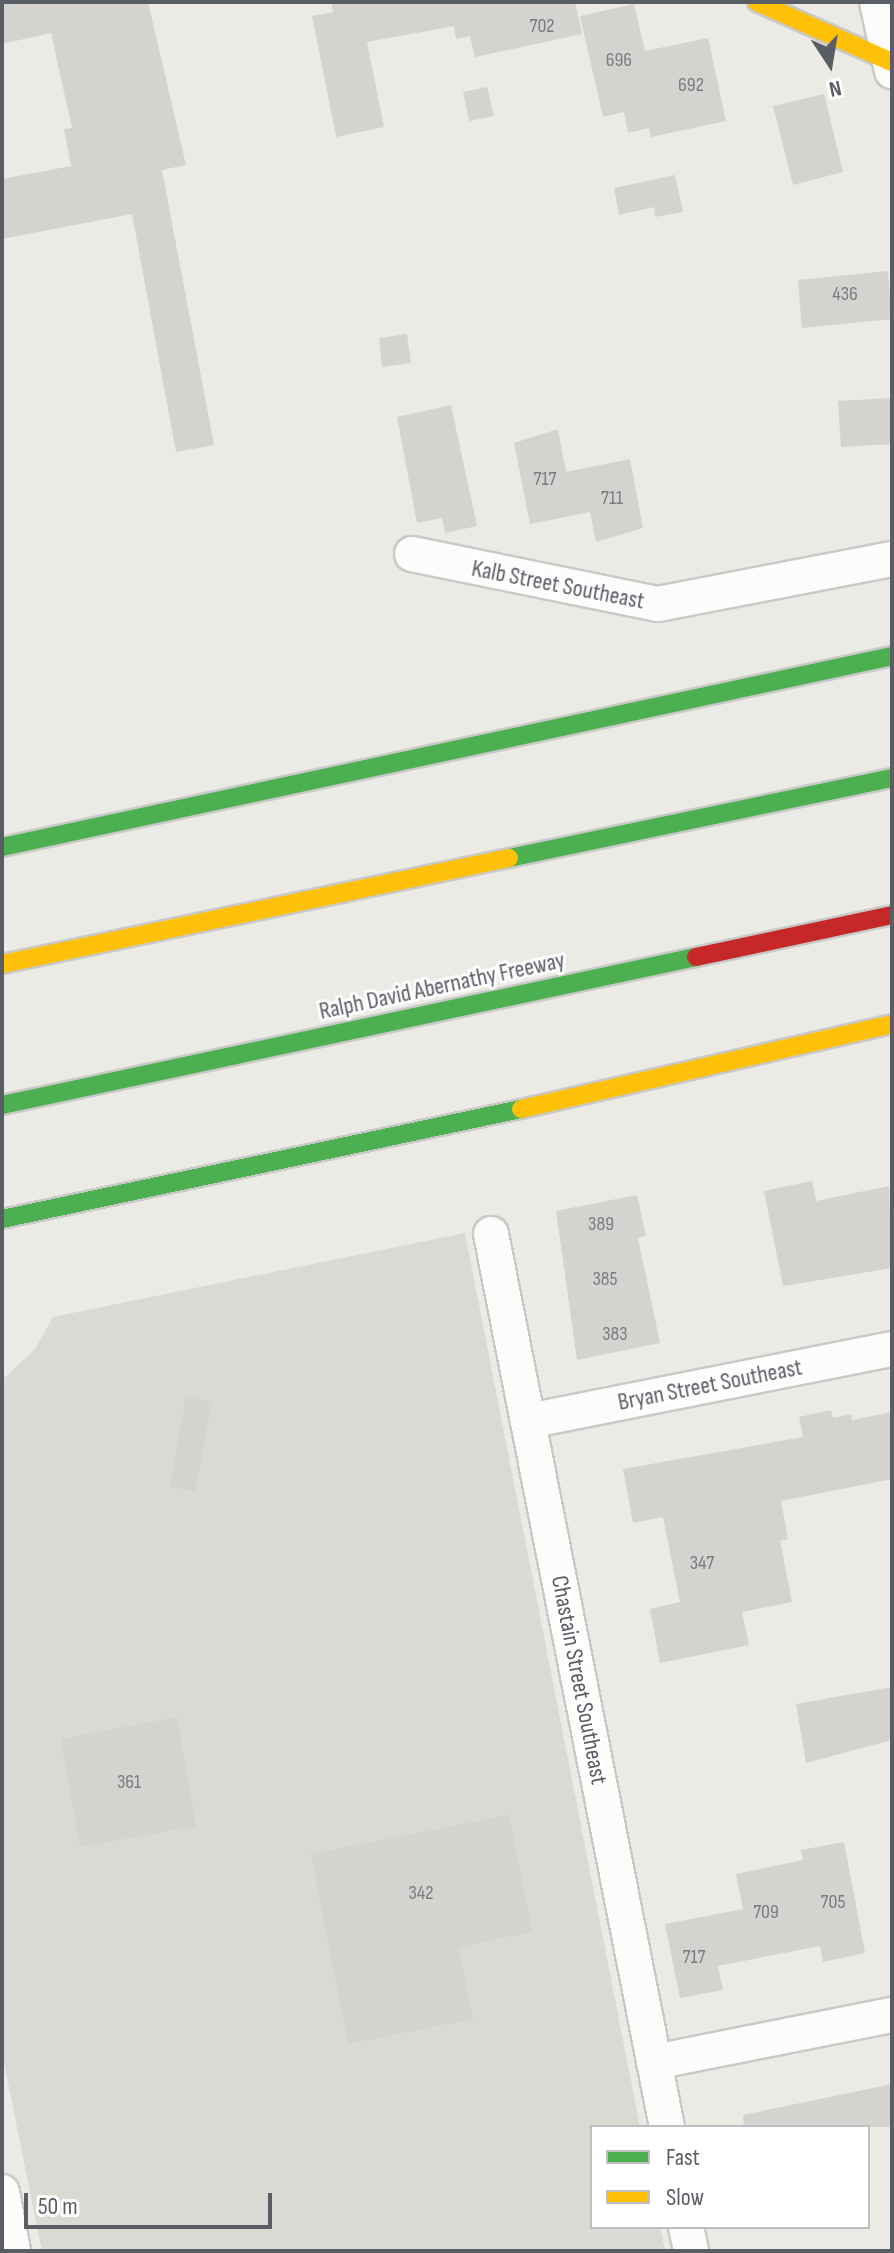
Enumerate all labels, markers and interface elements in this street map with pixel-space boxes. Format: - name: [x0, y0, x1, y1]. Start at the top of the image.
- house number: 702: [529, 14, 555, 38]
- north arrow: [790, 24, 870, 104]
- house number: 696: [606, 48, 632, 72]
- house number: 692: [678, 73, 704, 97]
- text: N: [827, 74, 844, 102]
- house number: 436: [832, 282, 858, 306]
- house number: 717: [533, 467, 557, 491]
- house number: 711: [601, 486, 623, 510]
- street label: Kalb Street Southeast: [469, 554, 647, 616]
- street label: Ralph David Abernathy Freeway: [317, 946, 567, 1026]
- house number: 389: [588, 1212, 614, 1236]
- house number: 385: [592, 1267, 618, 1291]
- house number: 383: [602, 1322, 628, 1346]
- street label: Bryan Street Southeast: [615, 1353, 805, 1417]
- house number: 347: [690, 1551, 714, 1575]
- street label: Chastain Street Southeast: [545, 1573, 613, 1787]
- house number: 361: [117, 1770, 141, 1794]
- house number: 342: [408, 1881, 434, 1905]
- house number: 705: [821, 1890, 845, 1914]
- house number: 709: [753, 1900, 779, 1924]
- house number: 717: [682, 1945, 706, 1969]
- legend: [590, 2125, 870, 2229]
- text: Fast: [666, 2143, 700, 2172]
- scale bar: [28, 2177, 276, 2227]
- text: Slow: [666, 2183, 704, 2212]
- text: 50 m: [38, 2192, 78, 2221]

